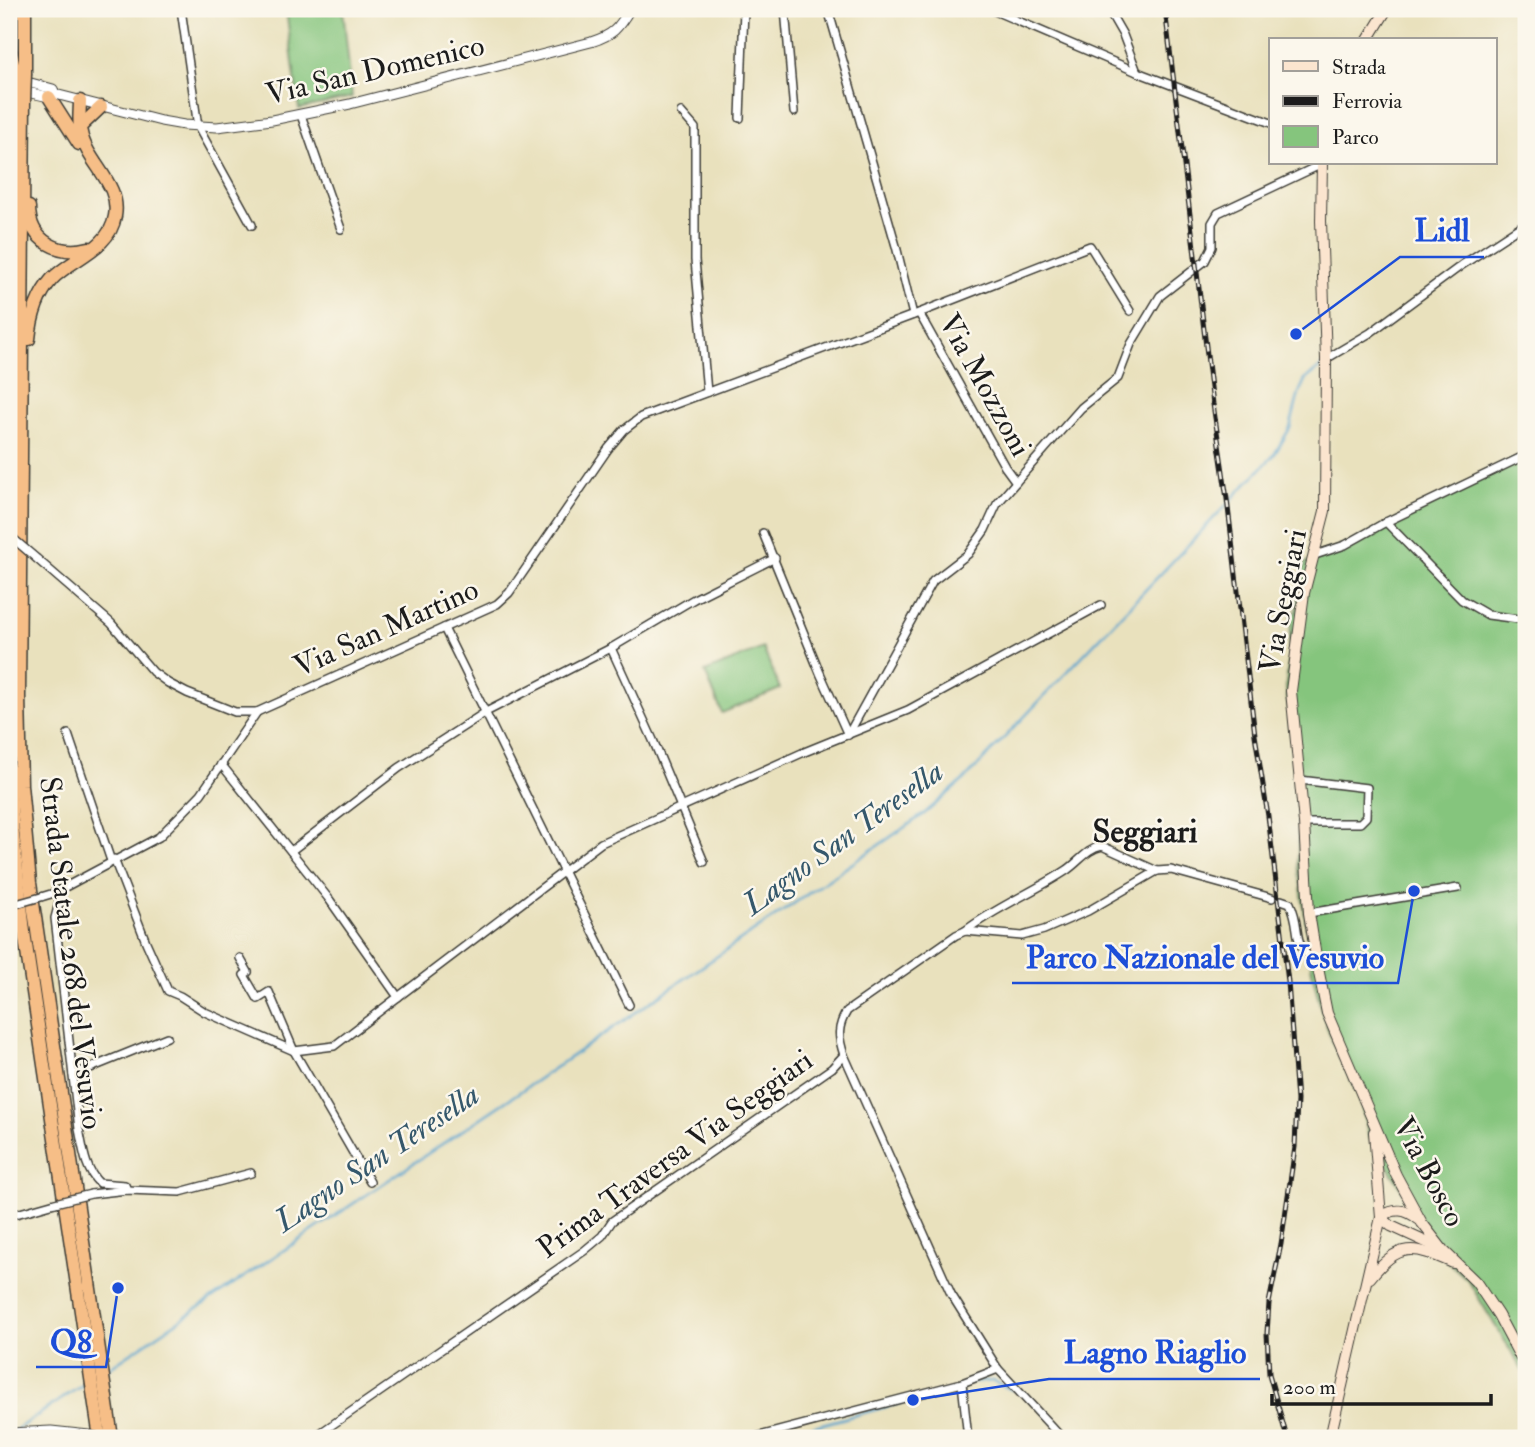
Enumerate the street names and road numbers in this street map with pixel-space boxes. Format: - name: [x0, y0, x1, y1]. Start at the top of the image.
- street label: Via San Domenico: [262, 27, 488, 113]
- street label: Via Mozzoni: [931, 307, 1039, 463]
- street label: Via Seggiari: [1251, 526, 1315, 676]
- street label: Via San Martino: [288, 571, 484, 685]
- street label: Strada Statale 268 del Vesuvio: [31, 775, 111, 1131]
- street label: Prima Traversa Via Seggiari: [530, 1042, 820, 1266]
- street label: Via Bosco: [1385, 1111, 1473, 1233]

